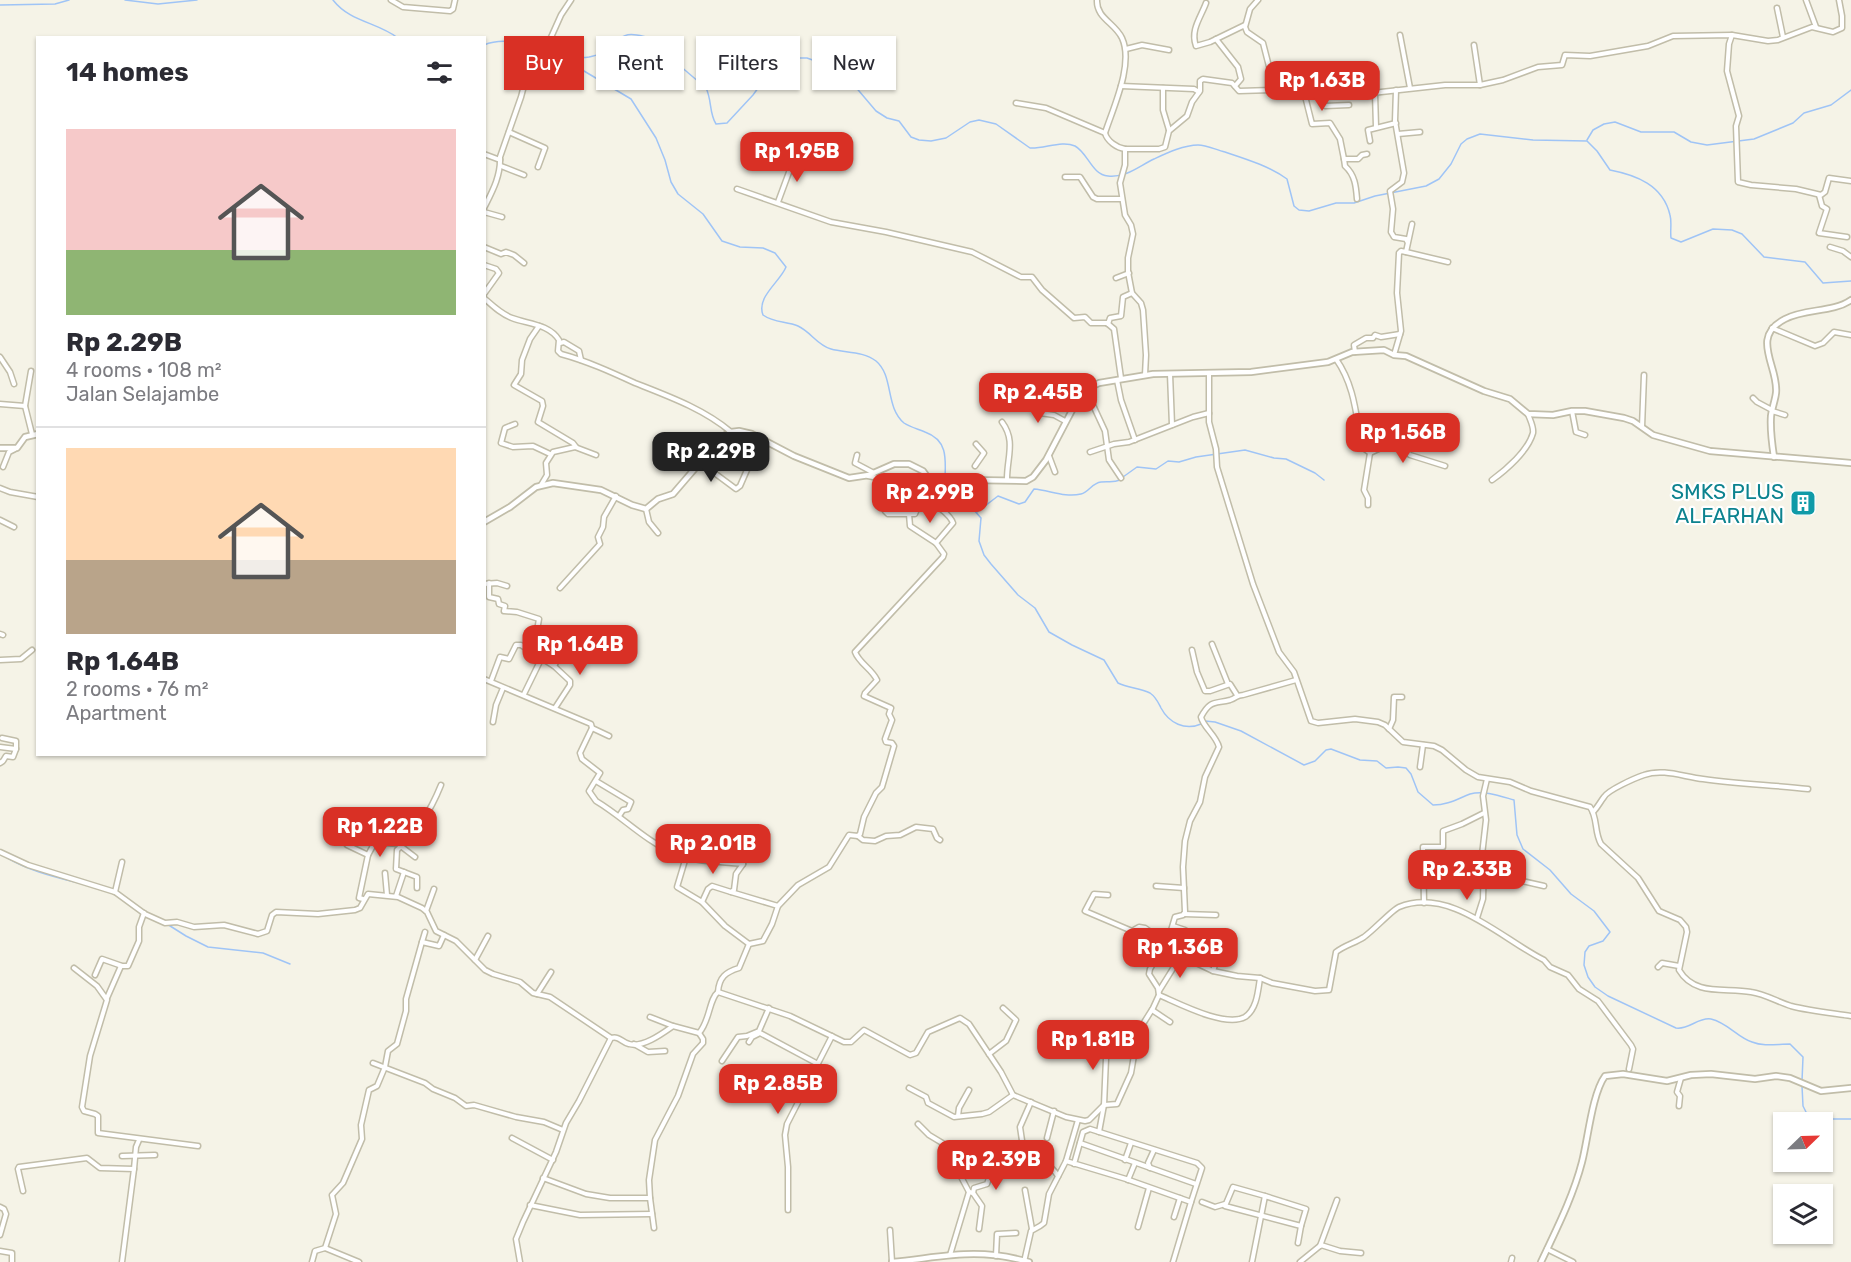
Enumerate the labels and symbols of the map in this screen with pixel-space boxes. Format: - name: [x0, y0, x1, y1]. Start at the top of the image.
- pin: Rp 1.63B: [1260, 61, 1384, 112]
- pin: Rp 1.95B: [735, 132, 859, 183]
- pin: Rp 2.45B: [976, 373, 1100, 424]
- pin: Rp 1.56B: [1341, 413, 1465, 464]
- pin: Rp 2.29B: [649, 432, 773, 483]
- pin: Rp 2.99B: [868, 473, 992, 524]
- place label: SMKS PLUS ALFARHAN: [1671, 479, 1784, 528]
- building icon: SMKS PLUS ALFARHAN: [1788, 488, 1818, 518]
- pin: Rp 1.64B: [518, 625, 642, 676]
- pin: Rp 1.22B: [318, 807, 442, 858]
- pin: Rp 2.01B: [651, 824, 775, 875]
- pin: Rp 2.33B: [1405, 850, 1529, 901]
- pin: Rp 1.36B: [1118, 928, 1242, 979]
- pin: Rp 1.81B: [1031, 1020, 1155, 1071]
- pin: Rp 2.85B: [716, 1064, 840, 1115]
- north arrow: [1773, 1112, 1833, 1172]
- pin: Rp 2.39B: [934, 1140, 1058, 1191]

